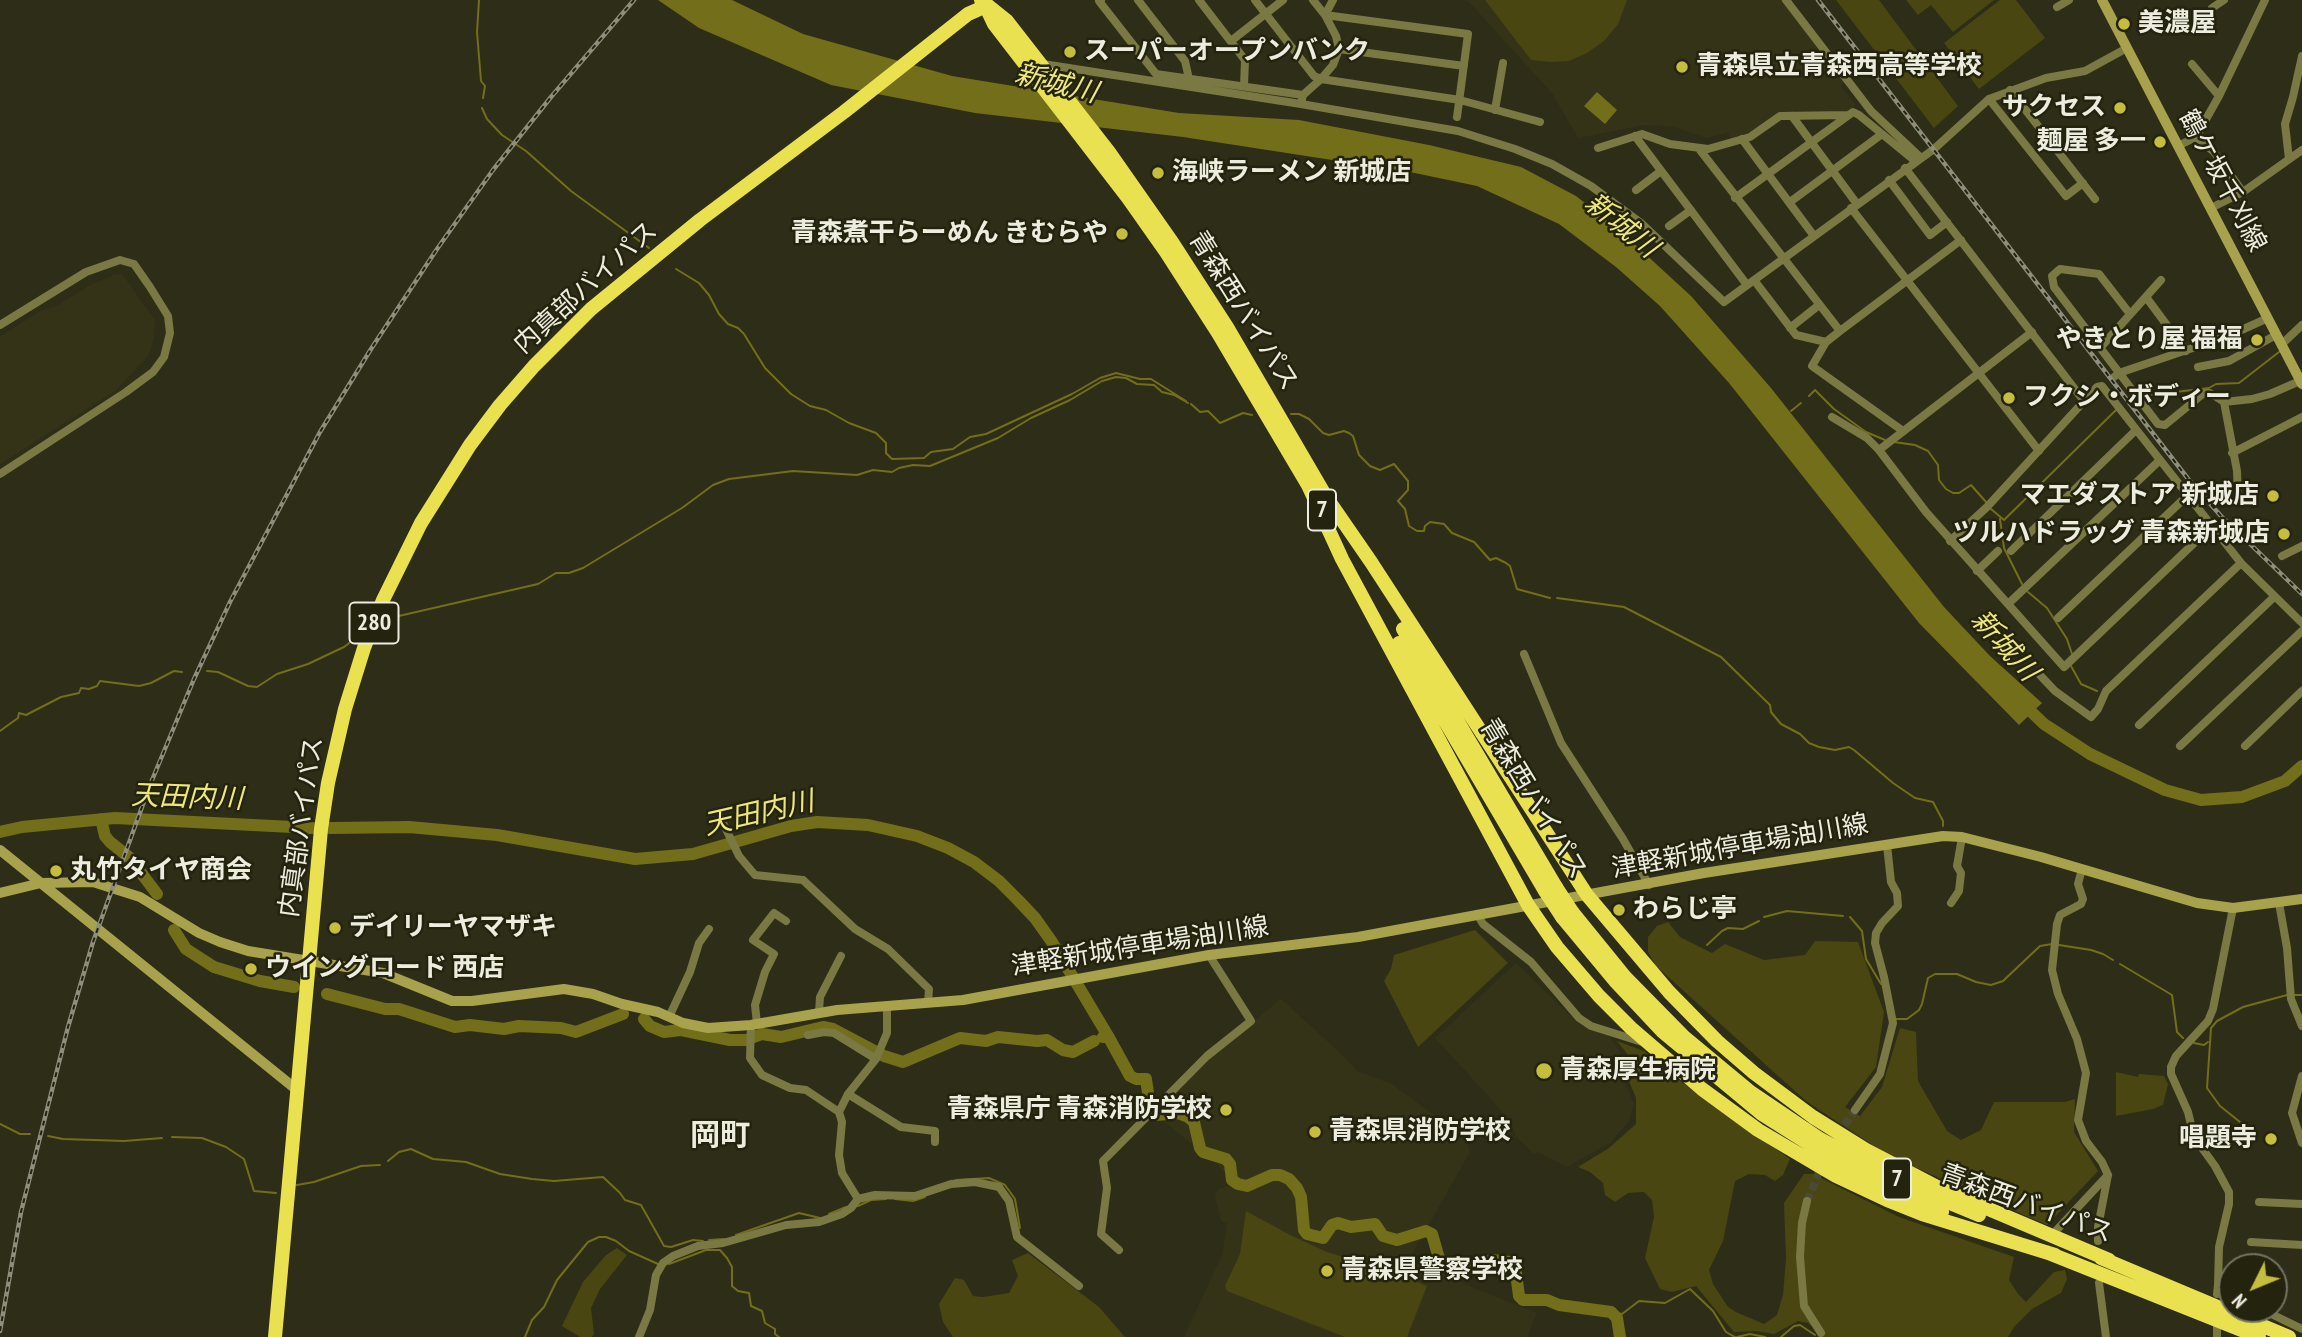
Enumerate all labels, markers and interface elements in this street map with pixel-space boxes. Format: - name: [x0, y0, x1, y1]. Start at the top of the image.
- place label: 美濃屋: [2138, 8, 2216, 40]
- marker: 美濃屋: [2116, 16, 2132, 32]
- place label: スーパーオープンバンク: [1084, 36, 1370, 68]
- marker: スーパーオープンバンク: [1062, 44, 1078, 60]
- place label: 青森県立青森西高等学校: [1696, 51, 1982, 83]
- water label: 新城川: [1011, 58, 1101, 110]
- marker: 青森県立青森西高等学校: [1674, 59, 1690, 75]
- place label: サクセス: [2002, 92, 2106, 124]
- marker: サクセス: [2112, 100, 2128, 116]
- street label: 鶴ケ坂千刈線: [2172, 105, 2272, 257]
- place label: 麺屋 多一: [2037, 126, 2146, 158]
- marker: 麺屋 多一: [2152, 134, 2168, 150]
- place label: 海峡ラーメン 新城店: [1172, 157, 1411, 189]
- marker: 海峡ラーメン 新城店: [1150, 165, 1166, 181]
- water label: 新城川: [1578, 187, 1664, 265]
- street label: 内真部バイパス: [508, 216, 664, 360]
- place label: 青森煮干らーめん きむらや: [791, 218, 1108, 250]
- marker: 青森煮干らーめん きむらや: [1114, 226, 1130, 242]
- street label: 青森西バイパス: [1182, 226, 1304, 396]
- place label: やきとり屋 福福: [2056, 324, 2243, 356]
- marker: やきとり屋 福福: [2249, 332, 2265, 348]
- place label: フクシ・ボディー: [2023, 382, 2231, 414]
- marker: フクシ・ボディー: [2001, 390, 2017, 406]
- place label: マエダストア 新城店: [2020, 480, 2259, 512]
- marker: マエダストア 新城店: [2265, 488, 2281, 504]
- road number: 7: [1308, 490, 1336, 530]
- place label: ツルハドラッグ 青森新城店: [1953, 518, 2270, 550]
- marker: ツルハドラッグ 青森新城店: [2276, 526, 2292, 542]
- road number: 280: [350, 602, 398, 644]
- water label: 新城川: [1963, 604, 2045, 688]
- street label: 青森西バイパス: [1473, 713, 1593, 885]
- street label: 内真部バイパス: [274, 735, 330, 919]
- water label: 天田内川: [130, 779, 244, 817]
- water label: 天田内川: [701, 785, 817, 843]
- street label: 津軽新城停車場油川線: [1609, 809, 1871, 885]
- place label: 丸竹タイヤ商会: [70, 855, 252, 887]
- marker: 丸竹タイヤ商会: [48, 863, 64, 879]
- place label: わらじ亭: [1633, 894, 1737, 926]
- marker: わらじ亭: [1611, 902, 1627, 918]
- street label: 津軽新城停車場油川線: [1009, 911, 1271, 983]
- place label: デイリーヤマザキ: [349, 912, 557, 944]
- marker: デイリーヤマザキ: [327, 920, 343, 936]
- place label: ウイングロード 西店: [265, 953, 504, 985]
- marker: ウイングロード 西店: [243, 961, 259, 977]
- place label: 青森厚生病院: [1560, 1055, 1716, 1087]
- marker: 青森厚生病院: [1534, 1061, 1554, 1081]
- place label: 青森県庁 青森消防学校: [947, 1094, 1212, 1126]
- marker: 青森県庁 青森消防学校: [1218, 1102, 1234, 1118]
- place label: 青森県消防学校: [1329, 1116, 1511, 1148]
- district label: 岡町: [690, 1118, 750, 1154]
- place label: 唱題寺: [2179, 1123, 2257, 1155]
- marker: 青森県消防学校: [1307, 1124, 1323, 1140]
- marker: 唱題寺: [2263, 1131, 2279, 1147]
- road number: 7: [1883, 1158, 1911, 1199]
- street label: 青森西バイパス: [1935, 1158, 2117, 1250]
- north arrow: [2218, 1253, 2288, 1323]
- place label: 青森県警察学校: [1341, 1255, 1523, 1287]
- marker: 青森県警察学校: [1319, 1263, 1335, 1279]
- text: N: [2227, 1289, 2251, 1313]

